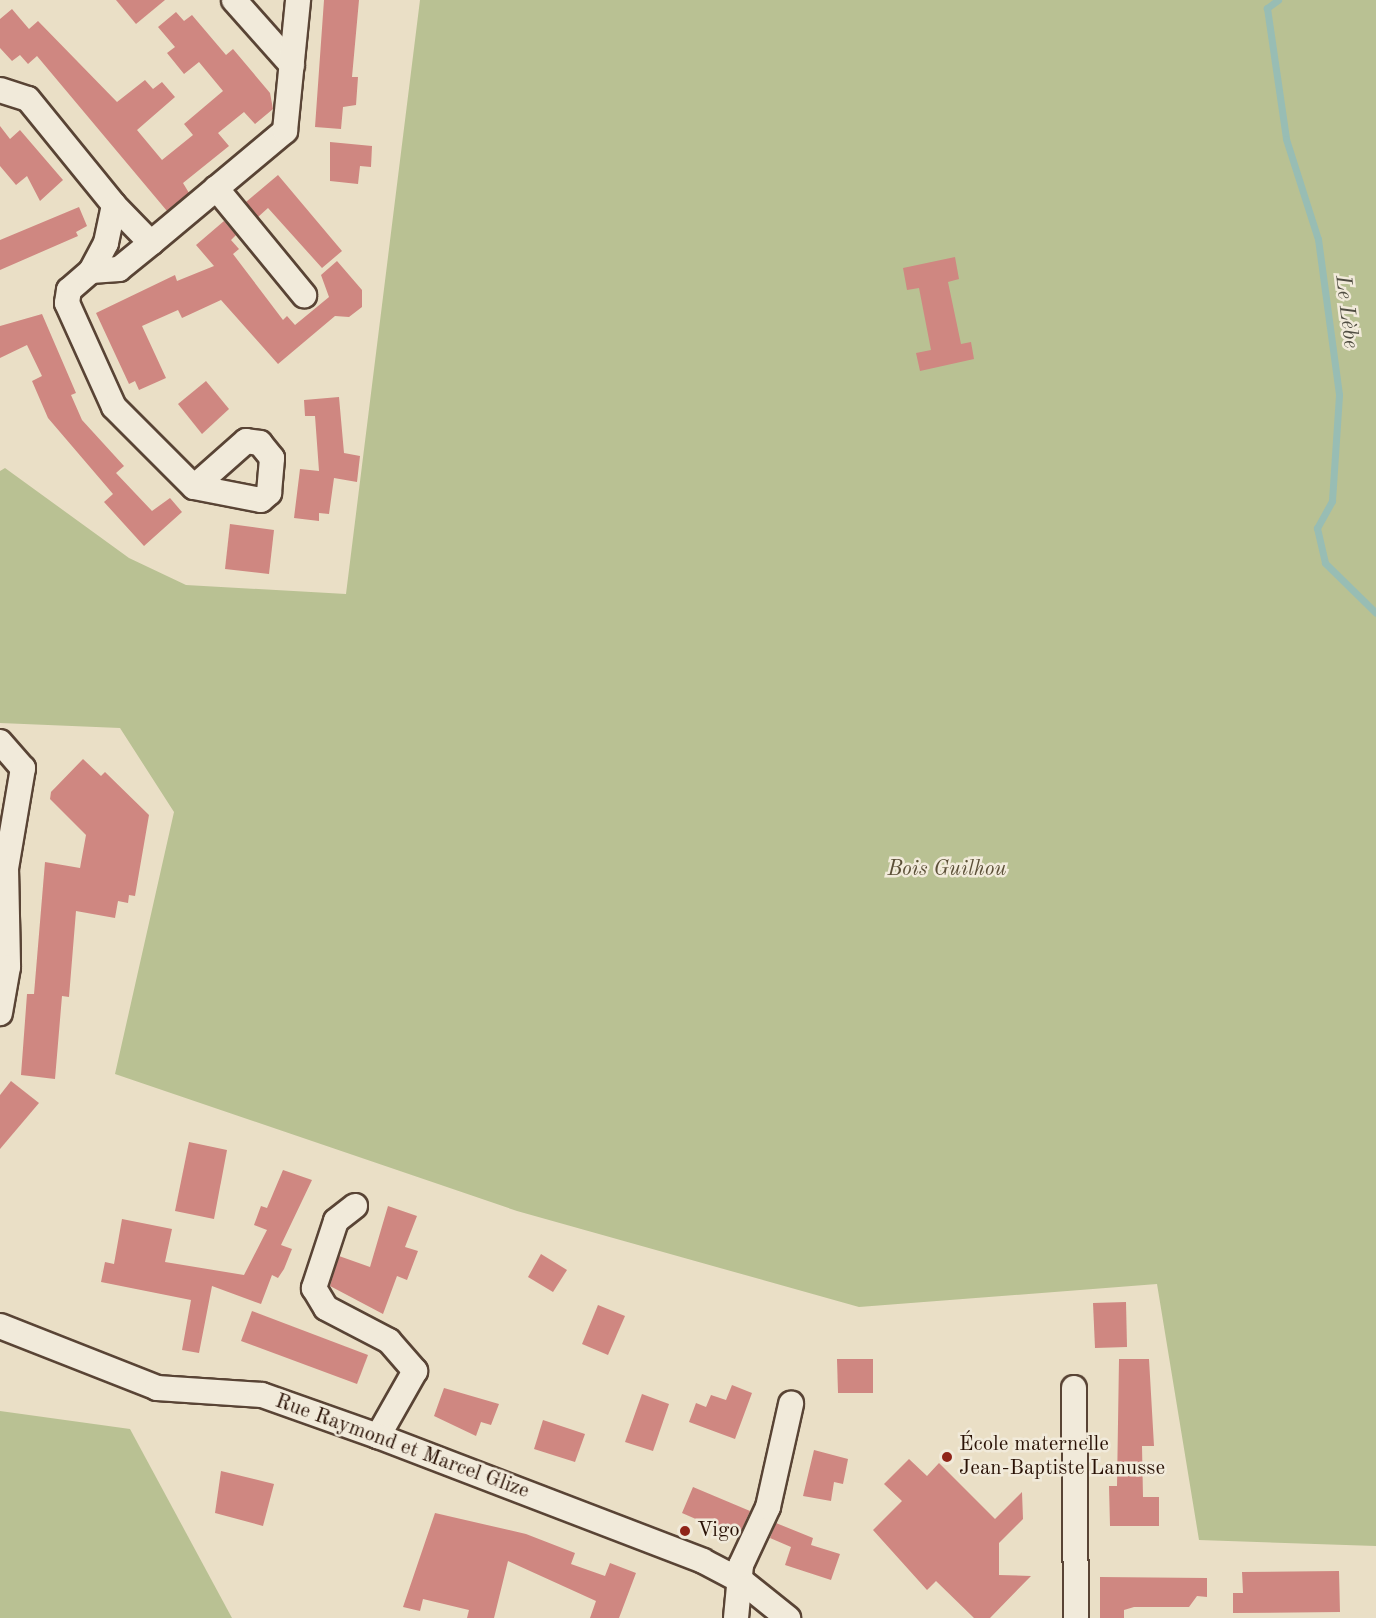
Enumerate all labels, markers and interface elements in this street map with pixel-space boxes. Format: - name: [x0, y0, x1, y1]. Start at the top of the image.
- water label: Le Lèbe: [1328, 274, 1364, 350]
- park label: Bois Guilhou: [887, 857, 1007, 883]
- street label: Rue Raymond et Marcel Glize: [272, 1389, 532, 1505]
- place label: École maternelle Jean-Baptiste Lanusse: [959, 1432, 1165, 1482]
- marker: École maternelle Jean-Baptiste Lanusse: [940, 1450, 954, 1464]
- place label: Vigo: [697, 1518, 740, 1544]
- marker: Vigo: [678, 1524, 692, 1538]

